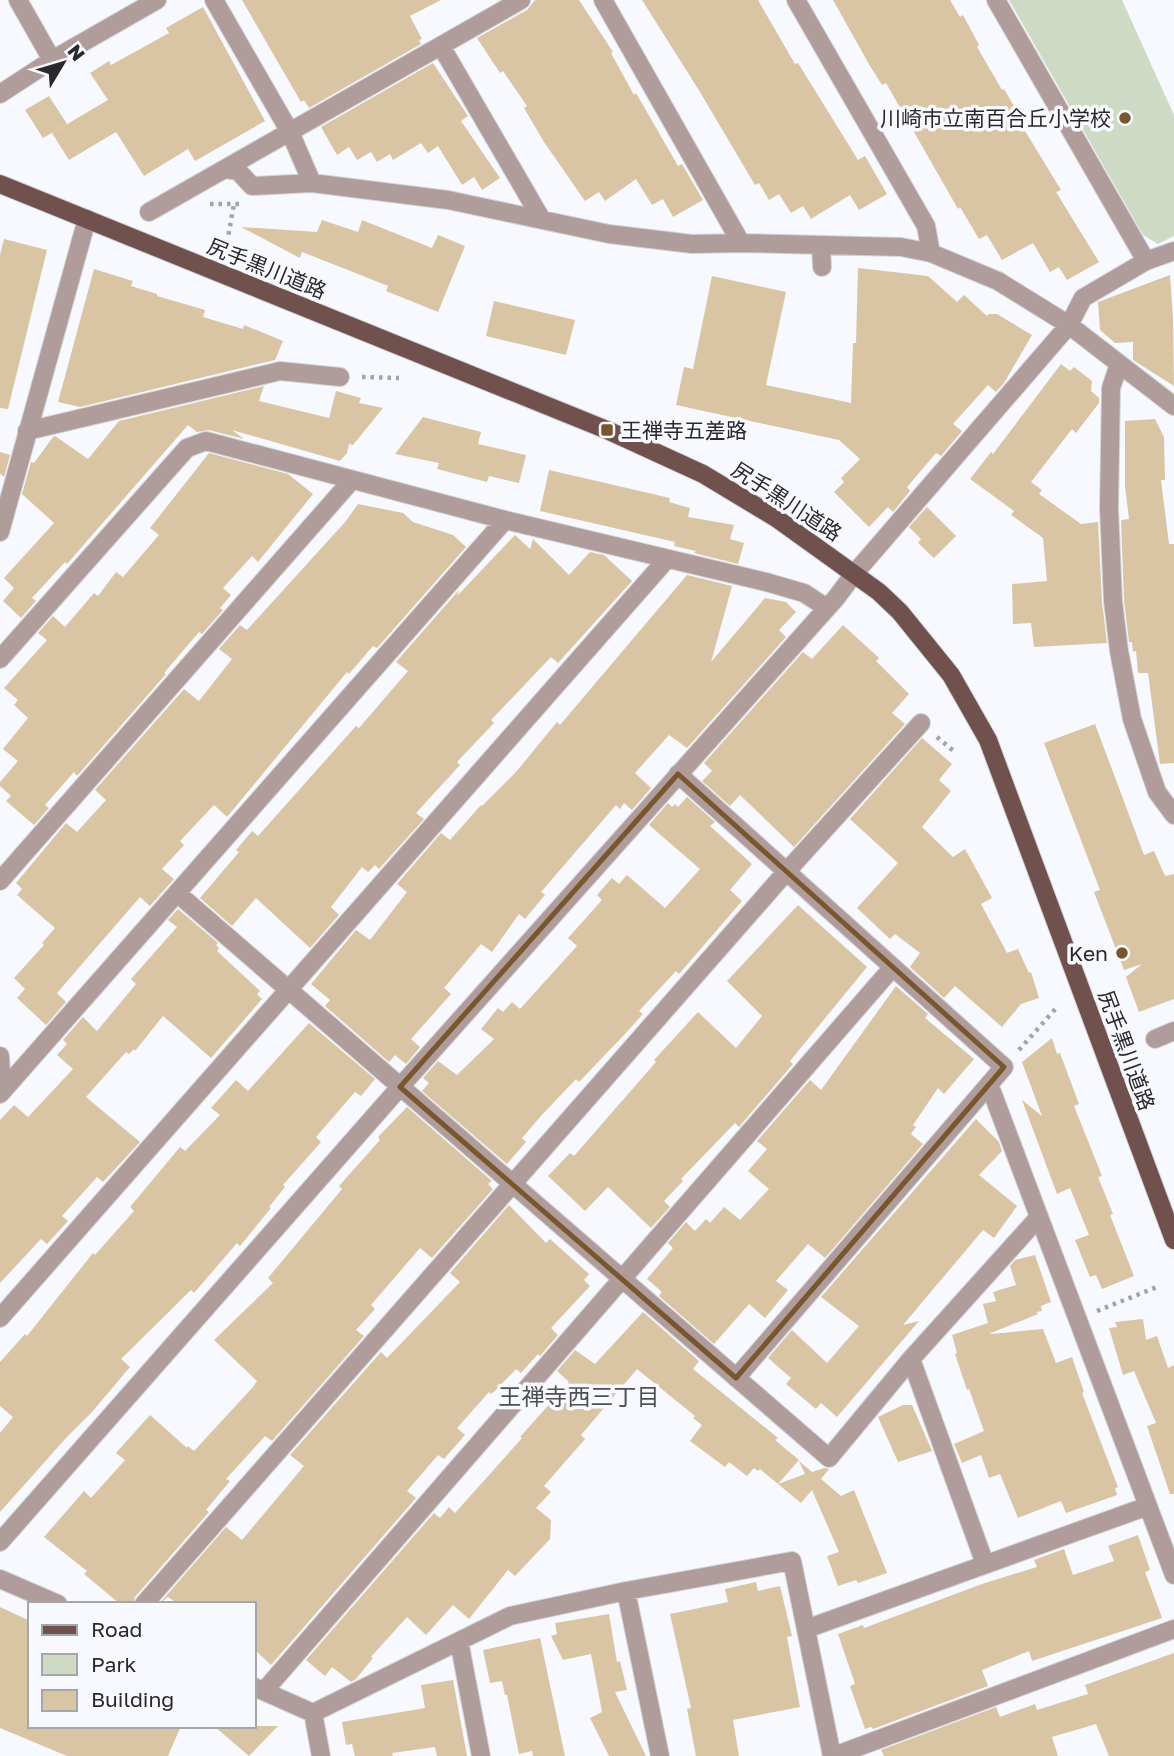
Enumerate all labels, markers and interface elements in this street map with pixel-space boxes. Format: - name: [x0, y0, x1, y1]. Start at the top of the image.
- north arrow: [28, 28, 98, 98]
- text: N: [63, 39, 90, 65]
- place label: 川崎市立南百合丘小学校: [880, 105, 1111, 131]
- marker: 川崎市立南百合丘小学校: [1117, 110, 1133, 126]
- street label: 尻手黒川道路: [204, 232, 330, 304]
- place label: 王禅寺五差路: [621, 417, 747, 443]
- marker: 王禅寺五差路: [599, 422, 615, 438]
- street label: 尻手黒川道路: [727, 456, 847, 546]
- place label: Ken: [1069, 940, 1108, 966]
- marker: Ken: [1114, 945, 1130, 961]
- street label: 尻手黒川道路: [1093, 986, 1161, 1114]
- district label: 王禅寺西三丁目: [499, 1382, 660, 1410]
- legend: [28, 1602, 256, 1728]
- text: Road: [91, 1616, 142, 1642]
- text: Park: [91, 1651, 137, 1677]
- text: Building: [91, 1686, 174, 1712]

